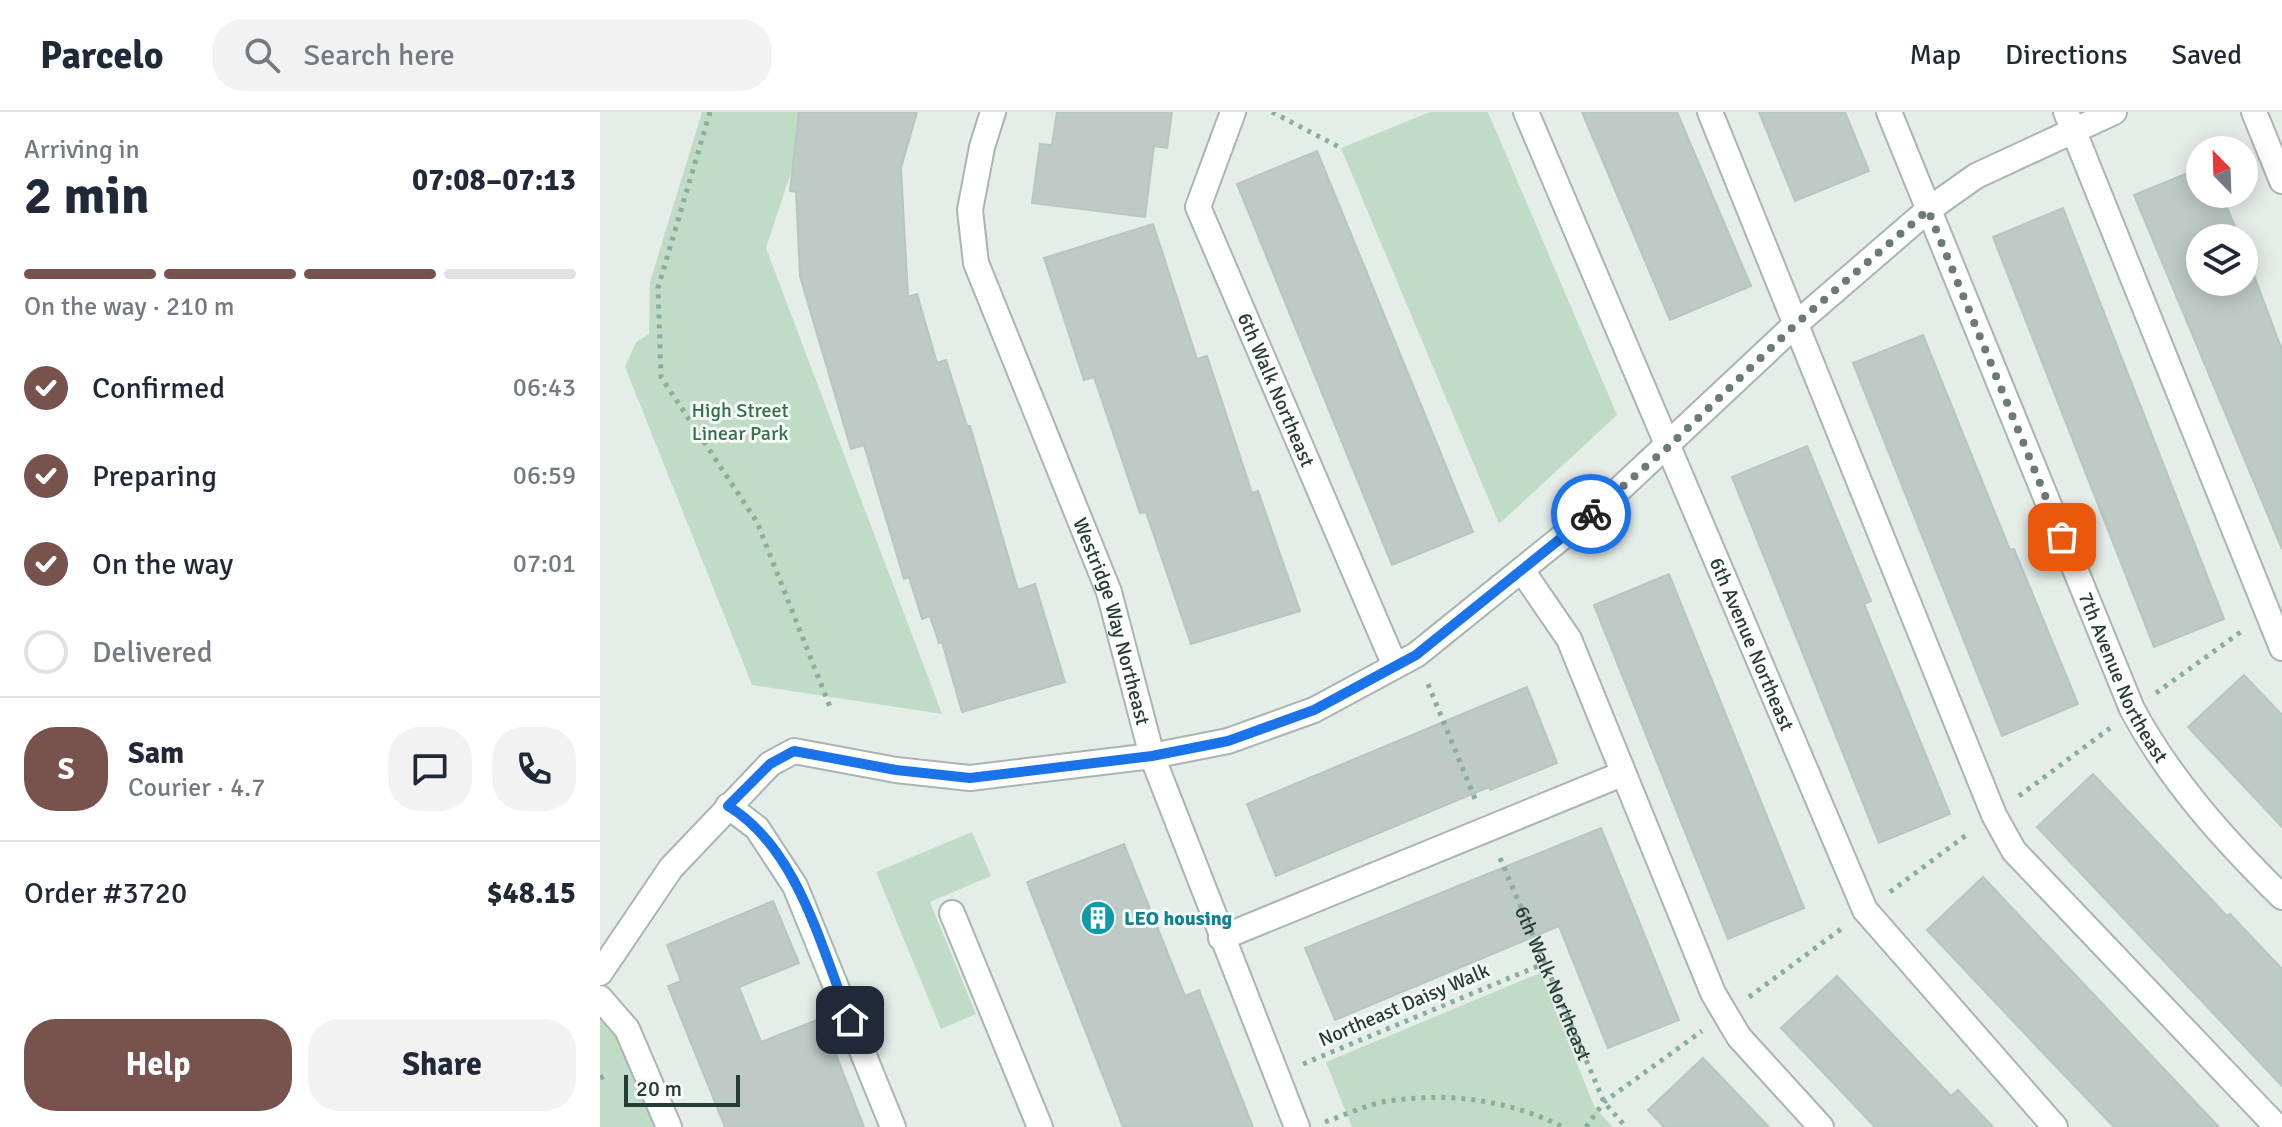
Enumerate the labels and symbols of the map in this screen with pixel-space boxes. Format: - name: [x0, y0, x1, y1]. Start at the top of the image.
- north arrow: [2186, 136, 2258, 208]
- street label: 6th Walk Northeast: [1232, 309, 1320, 471]
- park label: High Street Linear Park: [692, 398, 788, 446]
- courier: [1551, 474, 1631, 554]
- pin: [2028, 503, 2096, 571]
- street label: Westridge Way Northeast: [1068, 514, 1156, 728]
- street label: 6th Avenue Northeast: [1704, 554, 1800, 734]
- street label: 7th Avenue Northeast: [2073, 588, 2174, 767]
- building icon: LEO housing: [1079, 899, 1117, 937]
- street label: 6th Walk Northeast: [1509, 902, 1597, 1064]
- place label: LEO housing: [1124, 906, 1233, 931]
- street label: Northeast Daisy Walk: [1315, 958, 1493, 1052]
- pin: [816, 986, 884, 1054]
- scale bar: [624, 1071, 740, 1107]

